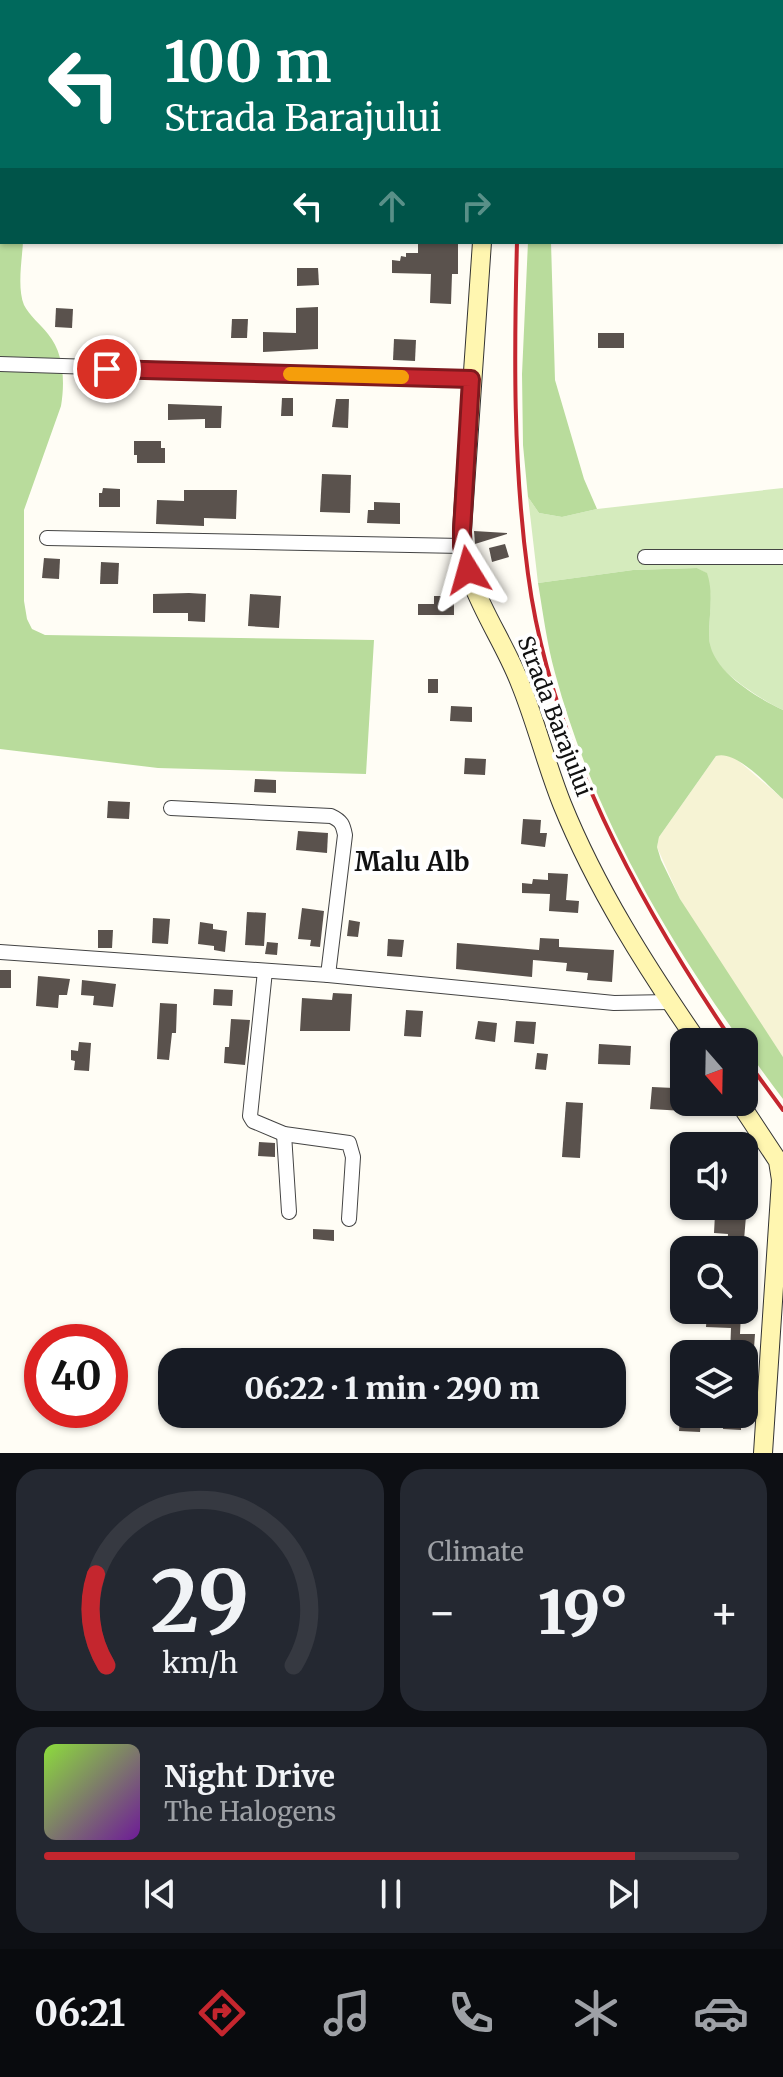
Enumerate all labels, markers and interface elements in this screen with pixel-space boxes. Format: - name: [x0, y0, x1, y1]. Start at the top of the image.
- text: 100 m: [164, 27, 332, 97]
- icon: left: [32, 32, 136, 136]
- text: Strada Barajului: [164, 96, 441, 141]
- icon: left: [286, 184, 330, 228]
- icon: ahead: [370, 184, 414, 228]
- icon: right: [454, 184, 498, 228]
- pin: [73, 335, 141, 403]
- icon: arrive: [85, 347, 129, 391]
- position arrow: [426, 528, 510, 612]
- street label: Strada Barajului: [512, 632, 598, 800]
- district label: Malu Alb: [354, 845, 470, 878]
- north arrow: [670, 1028, 758, 1116]
- map controls: [670, 1028, 758, 1428]
- button: sound: [670, 1132, 758, 1220]
- button: search: [670, 1236, 758, 1324]
- speed limit sign: 40: [24, 1324, 128, 1428]
- button: layers: [670, 1340, 758, 1428]
- text: 06:22 · 1 min · 290 m: [244, 1369, 540, 1407]
- text: Climate: [428, 1535, 524, 1568]
- text: 29: [150, 1550, 249, 1655]
- text: 19°: [538, 1575, 629, 1650]
- text: −: [428, 1585, 457, 1640]
- text: +: [710, 1585, 739, 1640]
- text: km/h: [162, 1645, 238, 1681]
- text: Night Drive: [164, 1757, 335, 1795]
- text: The Halogens: [164, 1795, 336, 1828]
- icon: previous: [138, 1872, 182, 1916]
- icon: pause: [369, 1872, 413, 1916]
- icon: next: [601, 1872, 645, 1916]
- icon: directions: [194, 1985, 250, 2041]
- icon: music: [319, 1985, 375, 2041]
- icon: phone: [443, 1985, 499, 2041]
- icon: climate: [568, 1985, 624, 2041]
- icon: car: [693, 1985, 749, 2041]
- text: 06:21: [34, 1991, 125, 2036]

